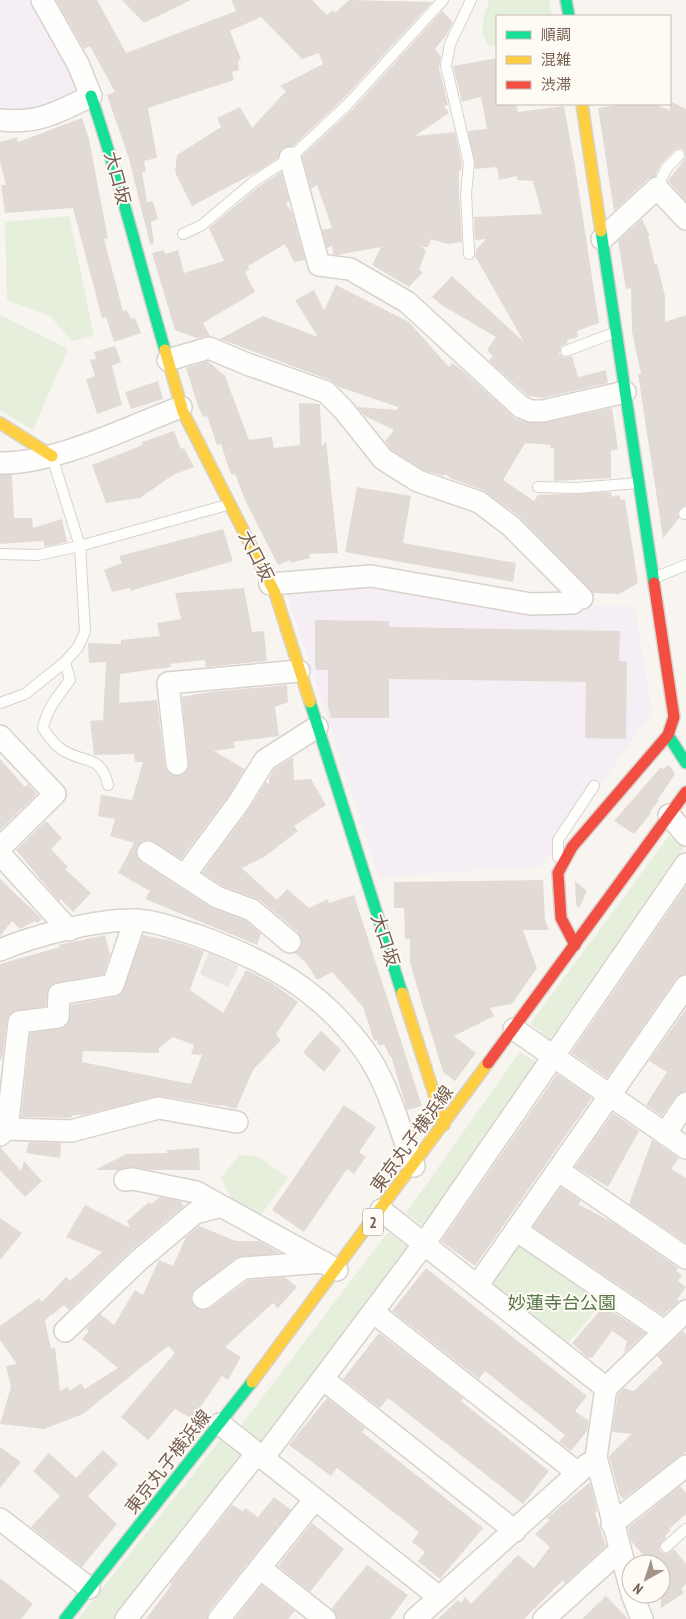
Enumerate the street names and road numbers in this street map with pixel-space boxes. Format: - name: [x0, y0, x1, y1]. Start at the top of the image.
- street label: 大口坂: [99, 149, 136, 207]
- street label: 大口坂: [234, 526, 279, 585]
- street label: 大口坂: [366, 911, 405, 969]
- street label: 東京丸子横浜線: [365, 1081, 458, 1196]
- road number: 2: [363, 1208, 383, 1236]
- street label: 東京丸子横浜線: [120, 1405, 215, 1518]

